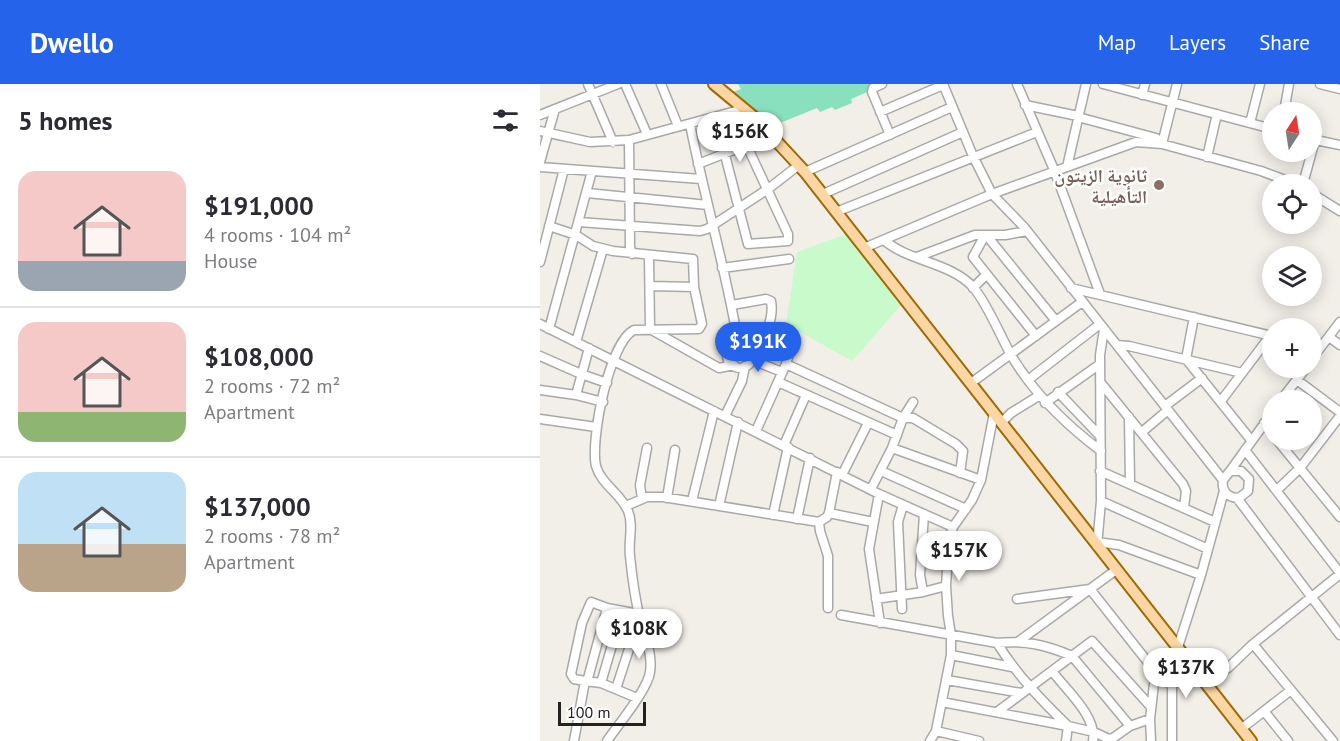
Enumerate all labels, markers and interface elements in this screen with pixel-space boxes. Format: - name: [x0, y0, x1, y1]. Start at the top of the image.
- text: Dwello: [30, 24, 114, 61]
- text: Map: [1098, 29, 1136, 56]
- text: Layers: [1169, 29, 1226, 56]
- text: Share: [1259, 29, 1310, 56]
- north arrow: [1262, 102, 1322, 162]
- map controls: [1262, 102, 1322, 450]
- text: 5 homes: [18, 104, 113, 137]
- icon: filters: [489, 104, 522, 137]
- pin: $156K: [698, 112, 782, 163]
- text: $156K: [711, 118, 769, 144]
- place label: ثانوية الزيتون التأهيلية: [1054, 164, 1147, 208]
- button: locate: [1262, 174, 1322, 234]
- marker: ثانوية الزيتون التأهيلية: [1152, 178, 1166, 192]
- text: $191,000: [204, 189, 314, 222]
- icon: home: [66, 195, 138, 267]
- text: 4 rooms · 104 m²: [204, 222, 351, 248]
- button: layers: [1262, 246, 1322, 306]
- text: House: [204, 248, 258, 274]
- button: +: [1262, 318, 1322, 378]
- pin: $191K: [716, 322, 800, 373]
- text: $191K: [729, 328, 787, 354]
- text: $108,000: [204, 340, 314, 373]
- icon: home: [66, 346, 138, 418]
- text: 2 rooms · 72 m²: [204, 373, 340, 399]
- button: −: [1262, 390, 1322, 450]
- text: Apartment: [204, 399, 295, 425]
- text: $137,000: [204, 490, 311, 523]
- icon: home: [66, 496, 138, 568]
- text: 2 rooms · 78 m²: [204, 523, 340, 549]
- pin: $157K: [917, 531, 1001, 582]
- text: $157K: [930, 537, 988, 563]
- text: Apartment: [204, 549, 295, 575]
- pin: $108K: [597, 609, 681, 660]
- text: $108K: [610, 615, 668, 641]
- pin: $137K: [1144, 648, 1228, 699]
- text: $137K: [1157, 654, 1215, 680]
- scale bar: [558, 699, 646, 726]
- text: 100 m: [567, 702, 610, 722]

